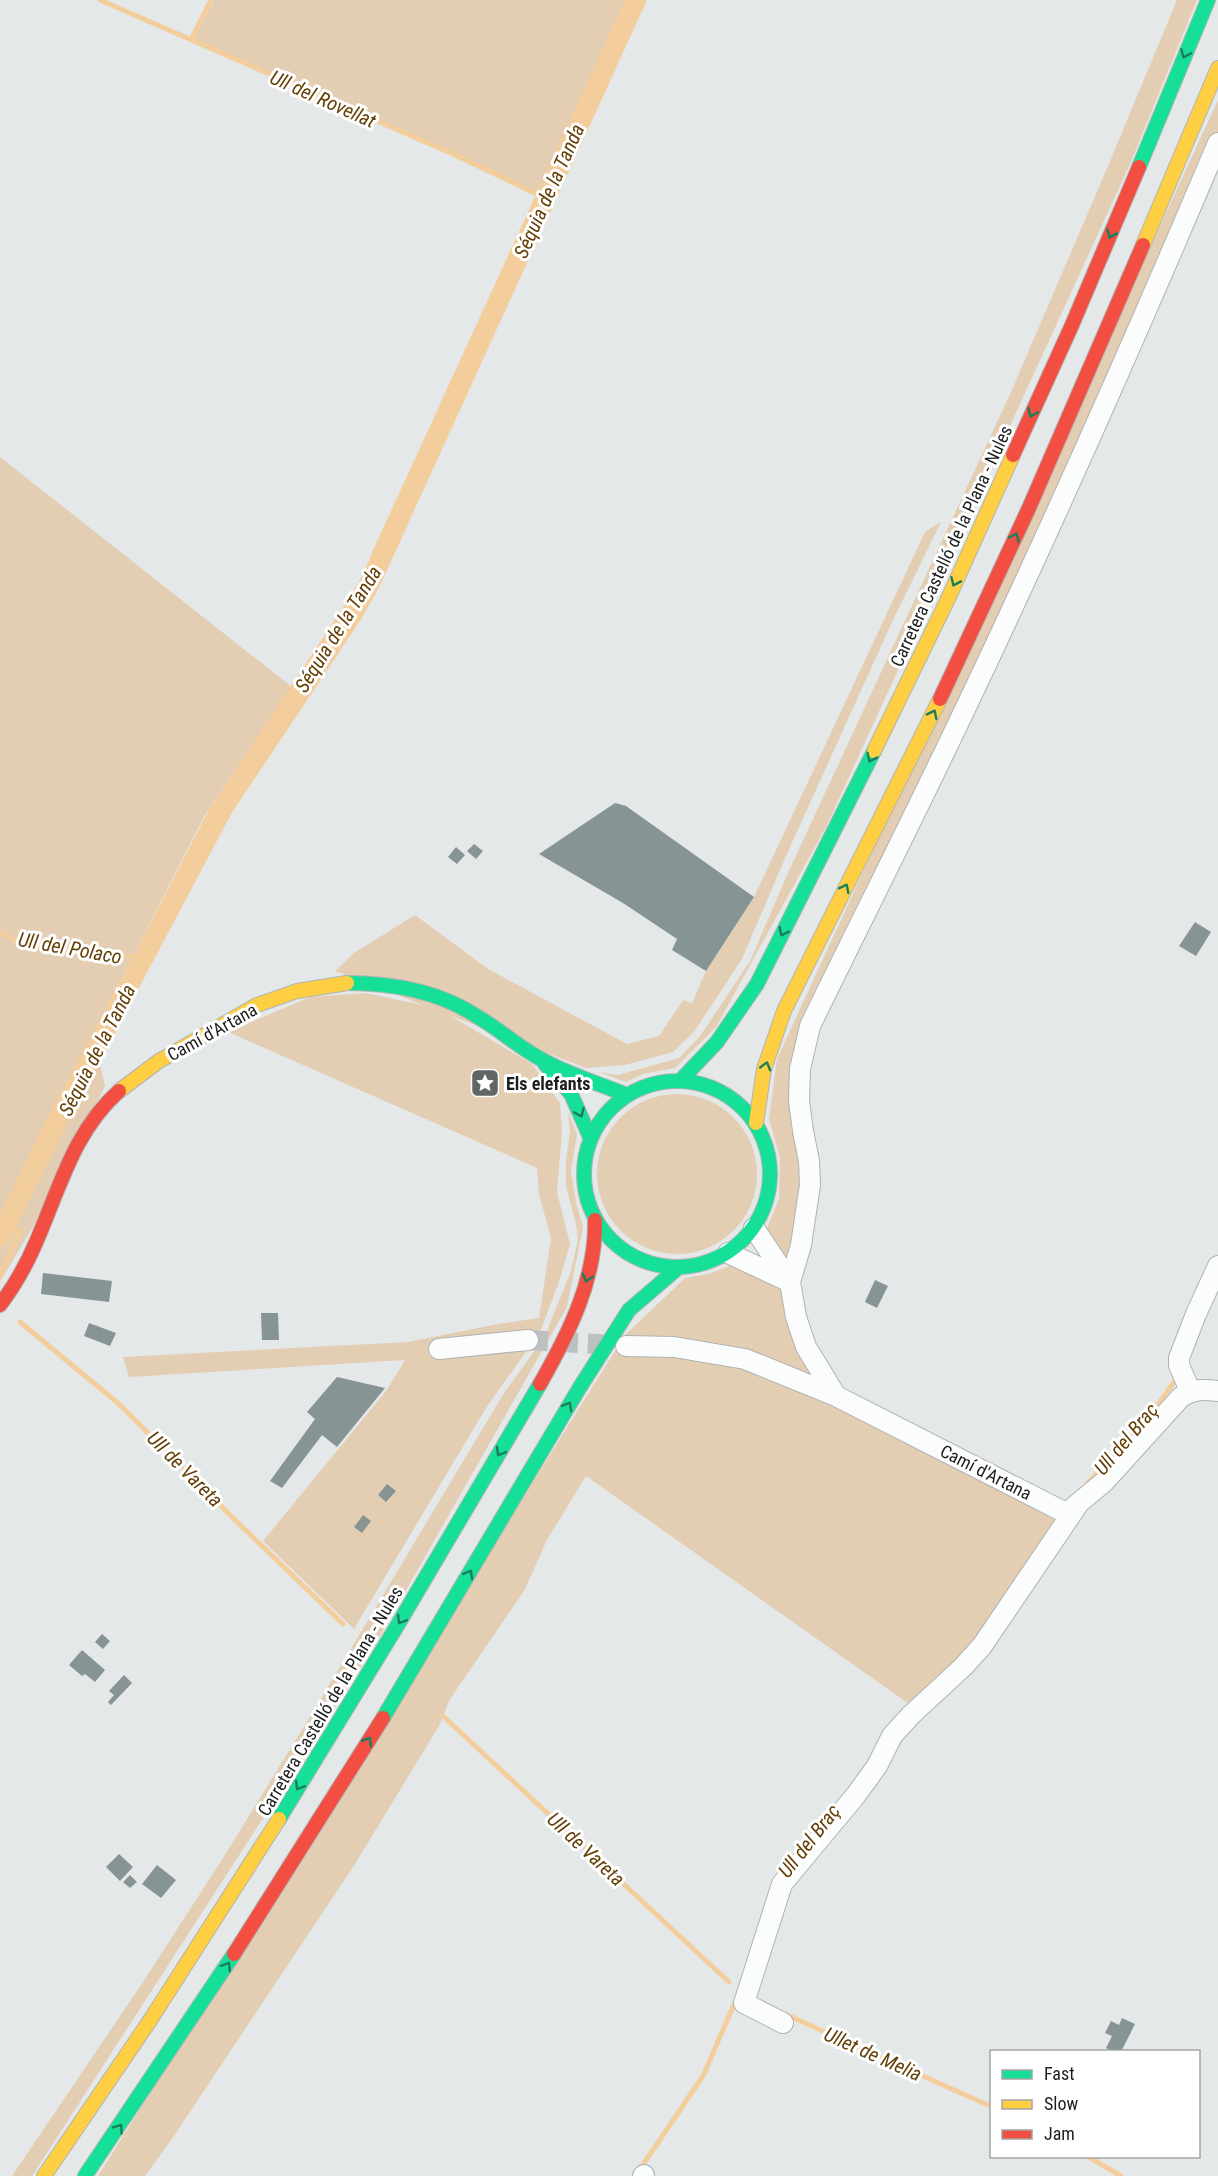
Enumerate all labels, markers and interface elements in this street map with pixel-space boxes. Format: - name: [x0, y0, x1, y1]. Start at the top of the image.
- one-way arrow: [1180, 48, 1192, 59]
- water label: Ull del Rovellat: [266, 65, 380, 133]
- water label: Séquia de la Tanda: [509, 120, 589, 262]
- one-way arrow: [1106, 228, 1118, 239]
- one-way arrow: [1027, 406, 1039, 417]
- street label: Carretera Castelló de la Plana - Nules: [886, 422, 1016, 670]
- one-way arrow: [1008, 533, 1020, 544]
- water label: Séquia de la Tanda: [290, 561, 386, 697]
- one-way arrow: [951, 576, 963, 587]
- one-way arrow: [925, 709, 937, 720]
- one-way arrow: [866, 751, 878, 762]
- one-way arrow: [838, 883, 850, 894]
- one-way arrow: [779, 926, 790, 936]
- water label: Ull del Polaco: [16, 927, 124, 969]
- water label: Séquia de la Tanda: [54, 980, 140, 1120]
- street label: Camí d'Artana: [163, 999, 261, 1065]
- one-way arrow: [759, 1061, 771, 1071]
- place icon: Els elefants: [469, 1067, 501, 1099]
- place label: Els elefants: [506, 1073, 590, 1094]
- one-way arrow: [572, 1106, 584, 1117]
- one-way arrow: [582, 1272, 594, 1283]
- water label: Ull del Braç: [1089, 1398, 1163, 1480]
- one-way arrow: [561, 1402, 573, 1412]
- water label: Ull de Vareta: [142, 1426, 228, 1512]
- street label: Camí d'Artana: [937, 1440, 1035, 1504]
- one-way arrow: [496, 1446, 508, 1456]
- one-way arrow: [462, 1570, 474, 1580]
- street label: Carretera Castelló de la Plana - Nules: [253, 1583, 407, 1819]
- one-way arrow: [397, 1614, 409, 1624]
- one-way arrow: [361, 1737, 373, 1747]
- one-way arrow: [295, 1780, 307, 1790]
- water label: Ull del Braç: [773, 1800, 845, 1882]
- water label: Ull de Vareta: [542, 1807, 630, 1891]
- one-way arrow: [219, 1961, 230, 1972]
- water label: Ullet de Melia: [820, 2022, 926, 2086]
- legend: [990, 2050, 1200, 2158]
- text: Fast: [1044, 2063, 1075, 2084]
- text: Slow: [1044, 2093, 1079, 2114]
- one-way arrow: [112, 2123, 123, 2134]
- text: Jam: [1044, 2123, 1075, 2144]

